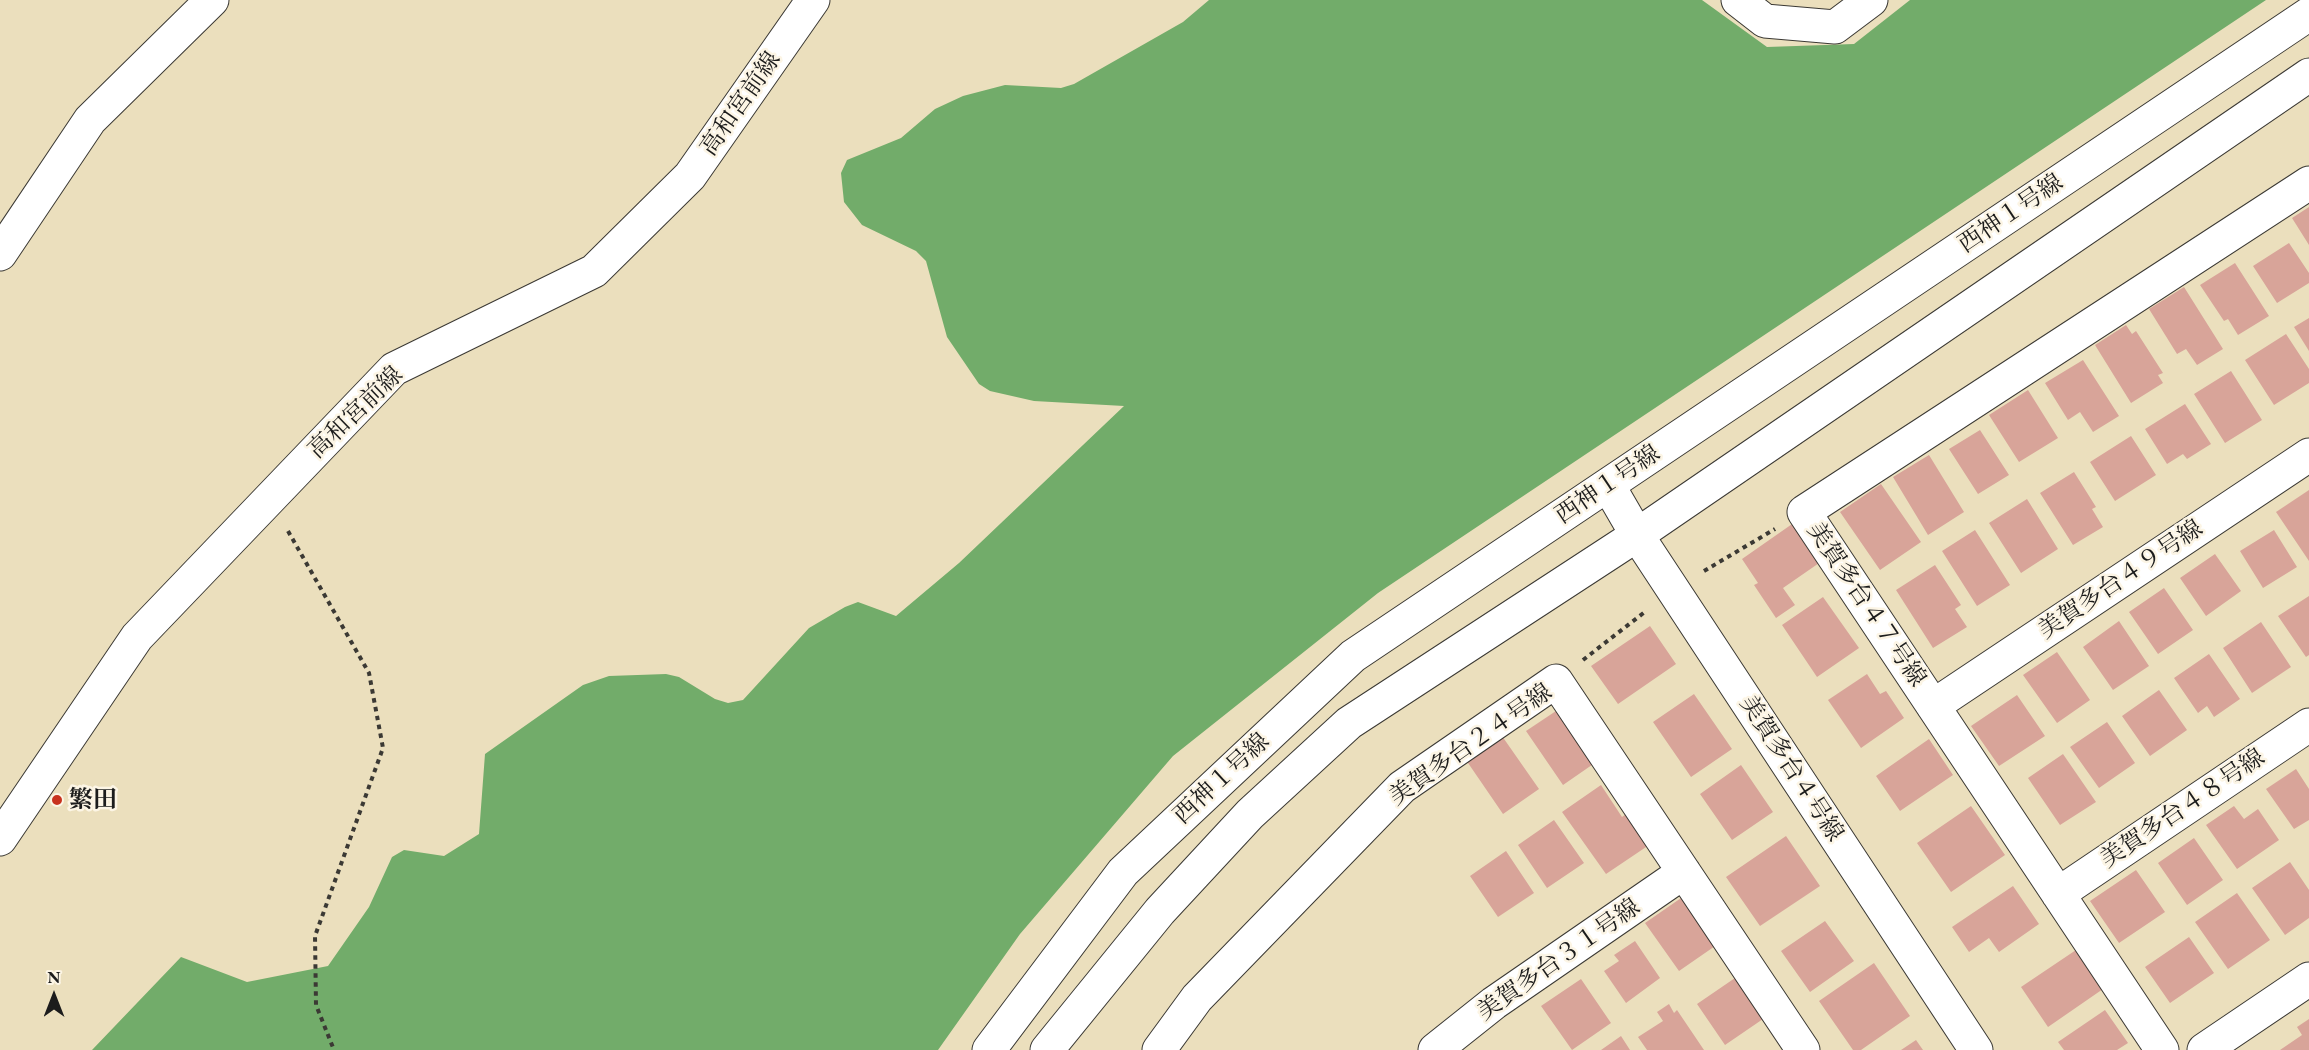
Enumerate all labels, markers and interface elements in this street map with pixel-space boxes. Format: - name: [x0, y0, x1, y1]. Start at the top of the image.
- street label: 高和宮前線: [695, 47, 787, 161]
- street label: 西神１号線: [1953, 169, 2069, 259]
- street label: 高和宮前線: [303, 361, 409, 465]
- street label: 西神１号線: [1550, 440, 1666, 530]
- street label: 美賀多台４９号線: [2033, 514, 2209, 646]
- street label: 美賀多台４７号線: [1800, 517, 1932, 693]
- street label: 美賀多台２４号線: [1384, 678, 1558, 812]
- street label: 美賀多台４号線: [1733, 691, 1849, 847]
- street label: 西神１号線: [1168, 728, 1276, 830]
- street label: 美賀多台４８号線: [2095, 743, 2271, 875]
- place label: 繁田: [69, 786, 117, 814]
- marker: 繁田: [50, 793, 64, 807]
- street label: 美賀多台３１号線: [1472, 893, 1646, 1027]
- north arrow: [24, 966, 84, 1026]
- text: N: [48, 967, 60, 988]

